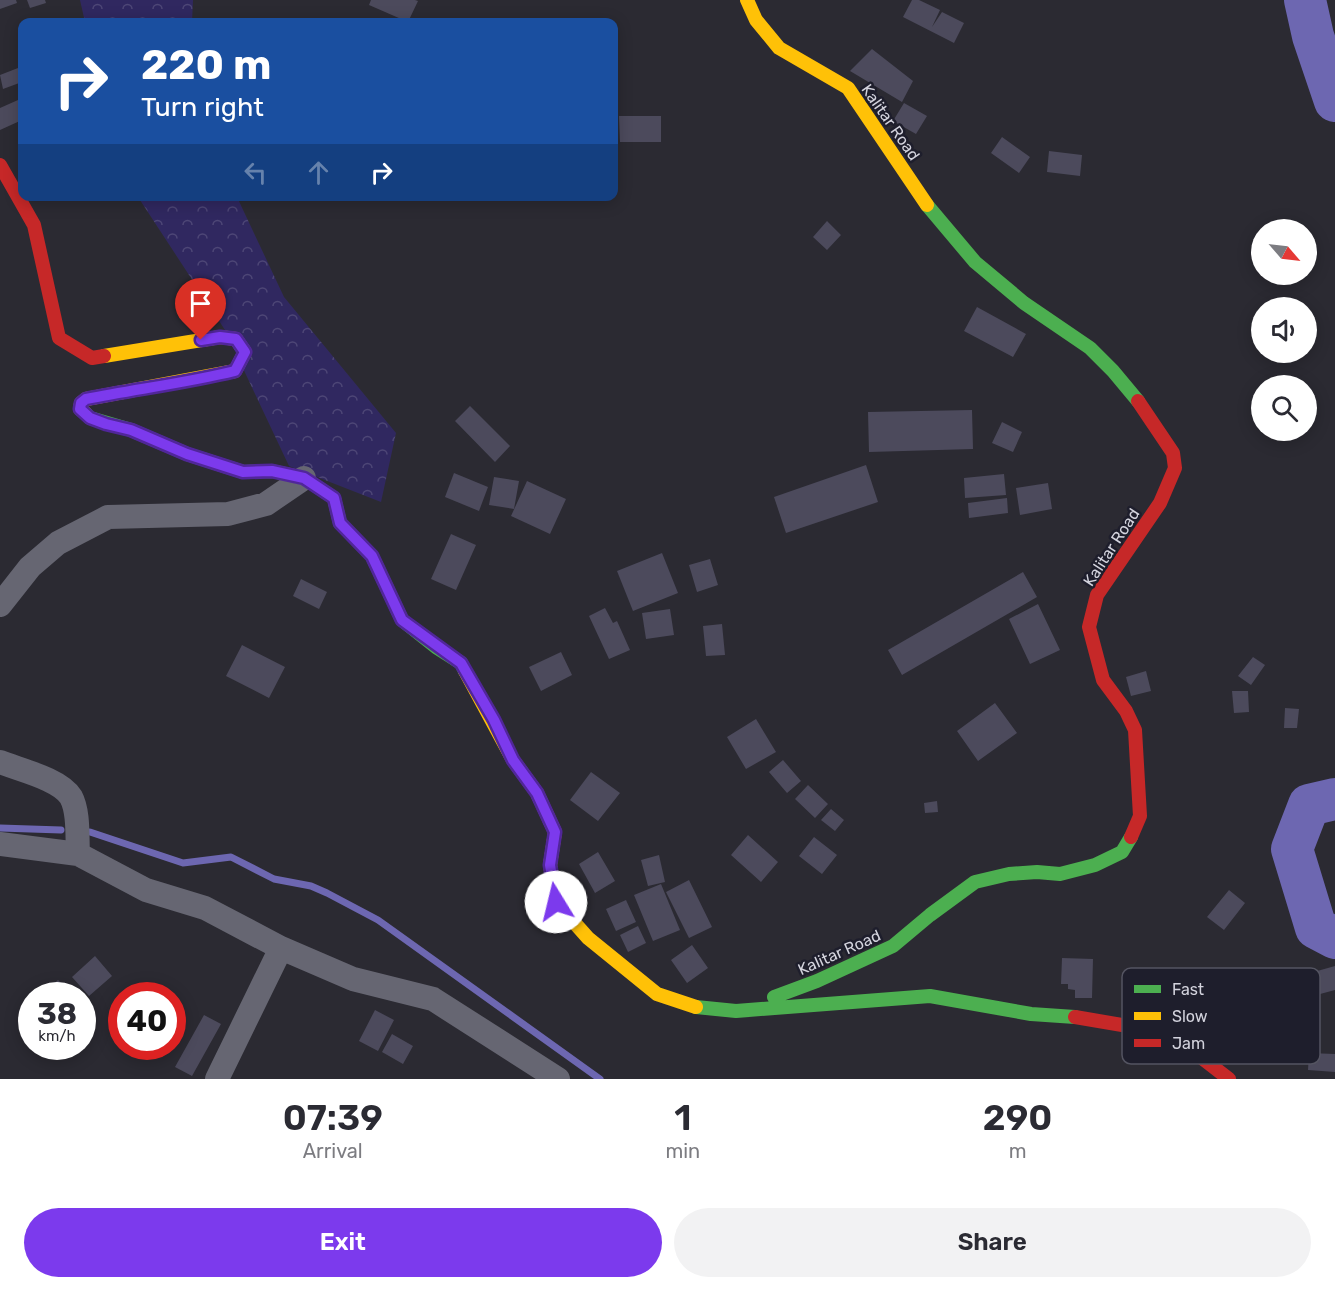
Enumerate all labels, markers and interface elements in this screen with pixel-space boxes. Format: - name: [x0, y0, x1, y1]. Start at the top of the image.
- text: 220 m: [141, 40, 272, 90]
- icon: right: [42, 42, 120, 120]
- street label: Kalitar Road: [857, 80, 924, 164]
- text: Turn right: [141, 91, 264, 123]
- icon: left: [239, 156, 272, 189]
- icon: ahead: [302, 156, 335, 189]
- icon: right: [365, 156, 398, 189]
- north arrow: [1251, 219, 1317, 285]
- map controls: [1251, 219, 1317, 441]
- pin: [175, 278, 226, 340]
- icon: arrive: [184, 287, 217, 320]
- button: sound: [1251, 297, 1317, 363]
- button: search: [1251, 375, 1317, 441]
- street label: Kalitar Road: [1079, 505, 1144, 590]
- position arrow: [524, 870, 588, 934]
- street label: Kalitar Road: [795, 926, 884, 979]
- legend: [1122, 968, 1320, 1064]
- text: Fast: [1172, 980, 1204, 999]
- speed limit sign: 40: [108, 982, 186, 1060]
- text: 38: [37, 996, 77, 1032]
- text: Slow: [1172, 1007, 1208, 1026]
- text: km/h: [38, 1027, 76, 1045]
- text: Jam: [1172, 1034, 1205, 1053]
- text: 07:39: [283, 1096, 383, 1139]
- text: 1: [674, 1096, 691, 1139]
- text: 290: [983, 1096, 1052, 1139]
- text: Arrival: [303, 1139, 363, 1163]
- text: min: [665, 1139, 700, 1163]
- text: m: [1009, 1139, 1026, 1163]
- button: Exit: [24, 1208, 662, 1277]
- button: Share: [674, 1208, 1311, 1277]

